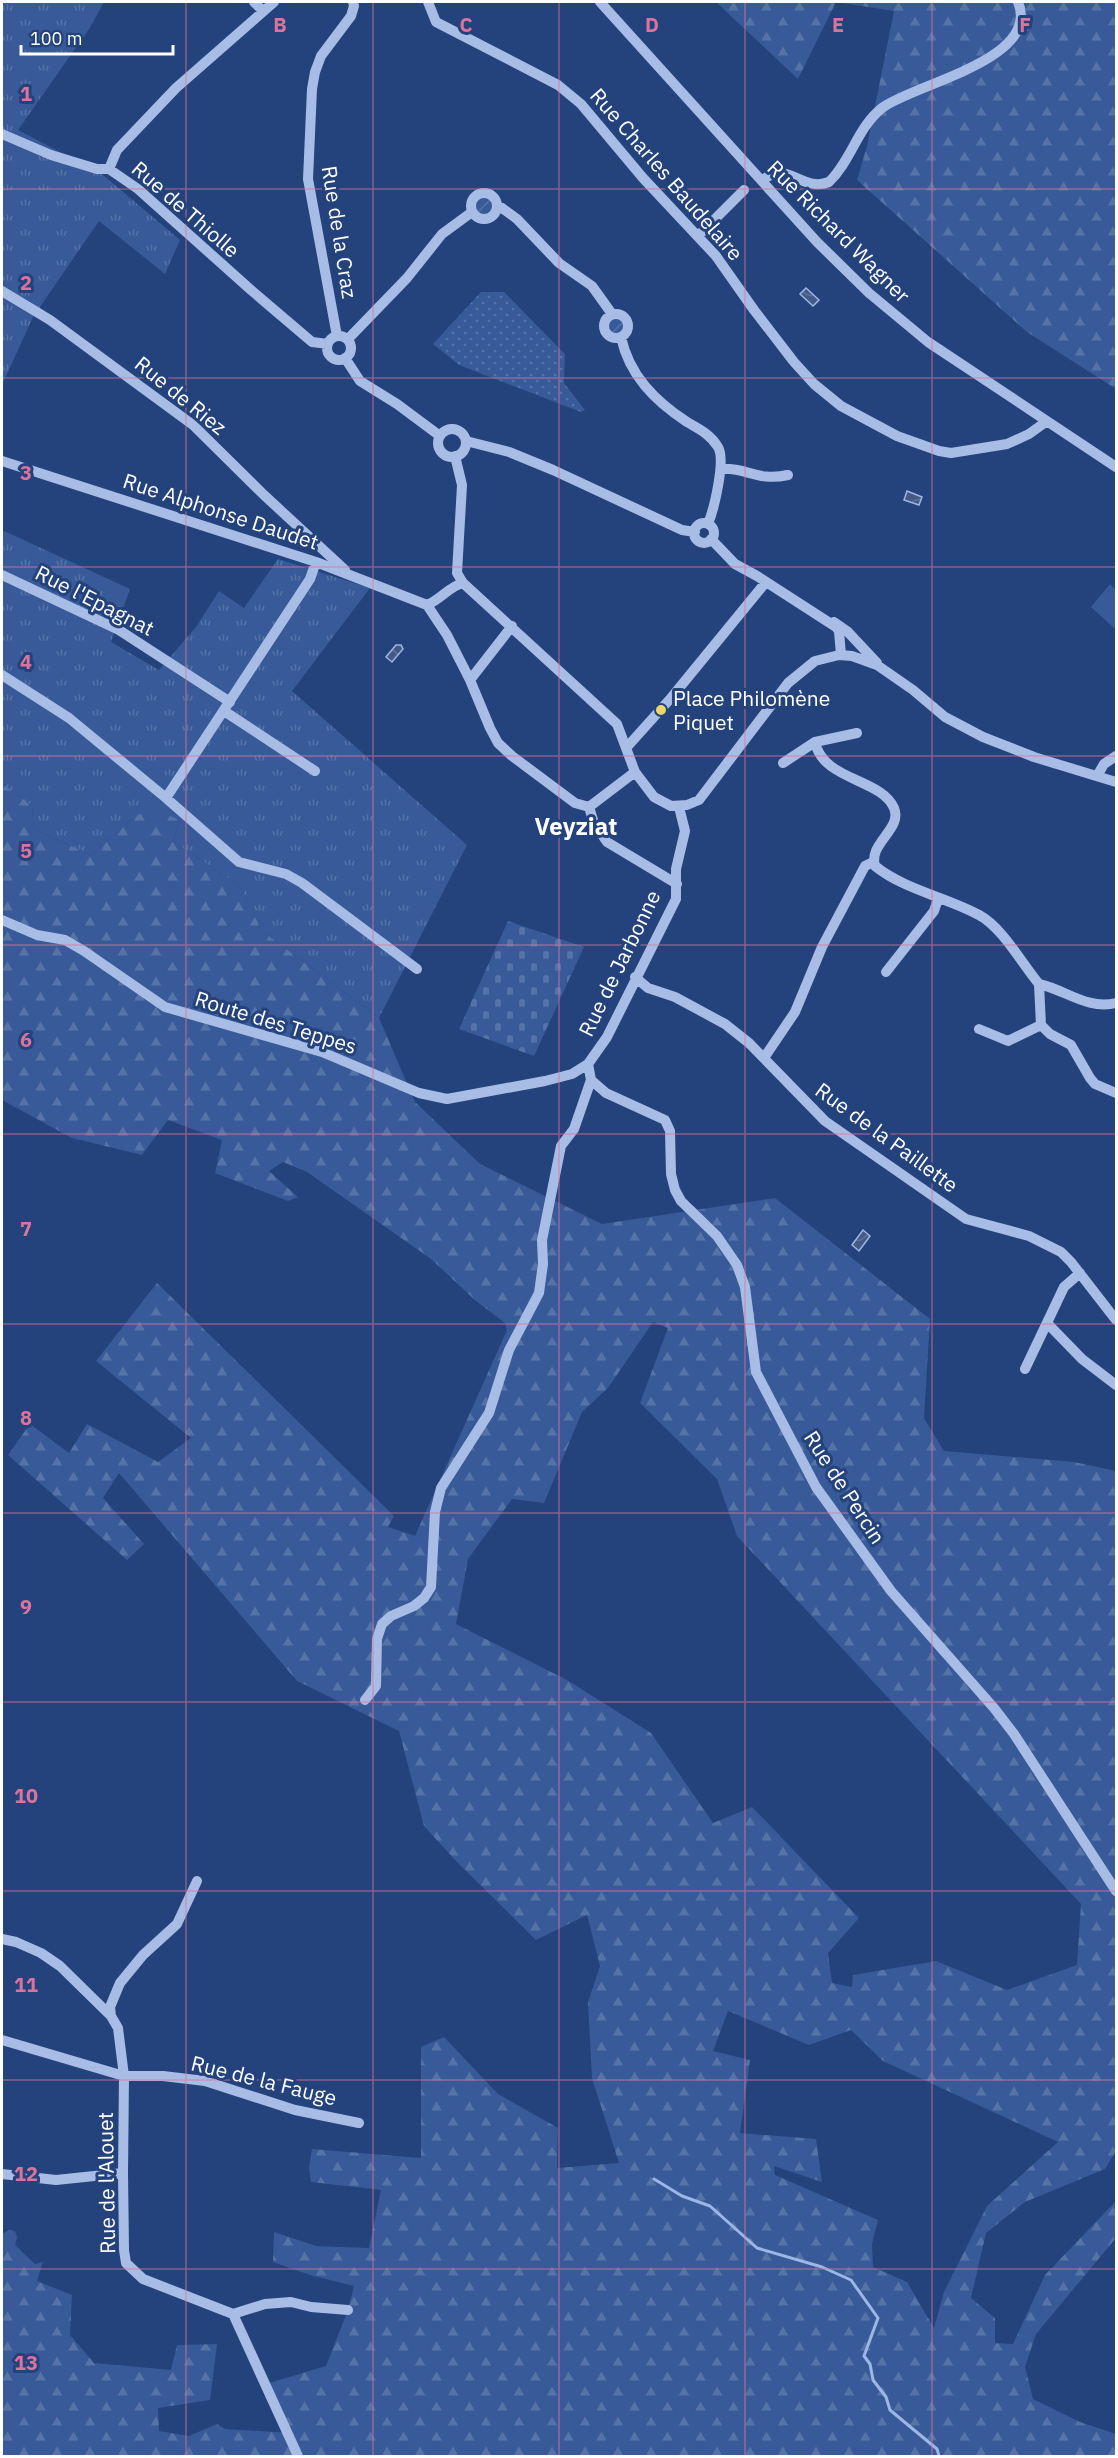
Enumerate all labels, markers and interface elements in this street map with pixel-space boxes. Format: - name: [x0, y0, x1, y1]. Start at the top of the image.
- text: B: [273, 11, 287, 38]
- text: C: [459, 11, 473, 38]
- text: D: [645, 11, 659, 38]
- text: E: [832, 11, 844, 38]
- text: F: [1019, 11, 1031, 38]
- scale bar: [21, 18, 172, 56]
- text: 100 m: [30, 27, 82, 50]
- text: 1: [20, 80, 32, 107]
- street label: Rue Charles Baudelaire: [584, 82, 750, 266]
- street label: Rue de Thiolle: [126, 154, 246, 264]
- street label: Rue Richard Wagner: [762, 154, 917, 309]
- street label: Rue de la Craz: [316, 164, 364, 301]
- text: 2: [20, 269, 32, 296]
- street label: Rue de Riez: [129, 349, 233, 441]
- text: 3: [20, 459, 32, 486]
- street label: Rue Alphonse Daudet: [120, 466, 322, 556]
- street label: Rue l'Epagnat: [31, 558, 159, 642]
- text: 4: [20, 648, 32, 675]
- place label: Place Philomène Piquet: [673, 684, 830, 736]
- marker: Place Philomène Piquet: [654, 703, 668, 717]
- district label: Veyziat: [535, 810, 617, 842]
- text: 5: [20, 837, 32, 864]
- street label: Rue de Jarbonne: [571, 885, 667, 1041]
- street label: Route des Teppes: [192, 984, 360, 1060]
- text: 6: [20, 1026, 32, 1053]
- street label: Rue de la Paillette: [810, 1076, 964, 1198]
- text: 7: [20, 1215, 32, 1242]
- text: 8: [20, 1404, 32, 1431]
- street label: Rue de Percin: [798, 1425, 892, 1549]
- text: 9: [20, 1593, 32, 1620]
- text: 10: [14, 1782, 38, 1809]
- text: 11: [14, 1971, 38, 1998]
- street label: Rue de la Fauge: [188, 2048, 340, 2112]
- street label: Rue de l'Alouet: [91, 2112, 121, 2254]
- text: 12: [14, 2160, 38, 2187]
- text: 13: [14, 2349, 38, 2376]

